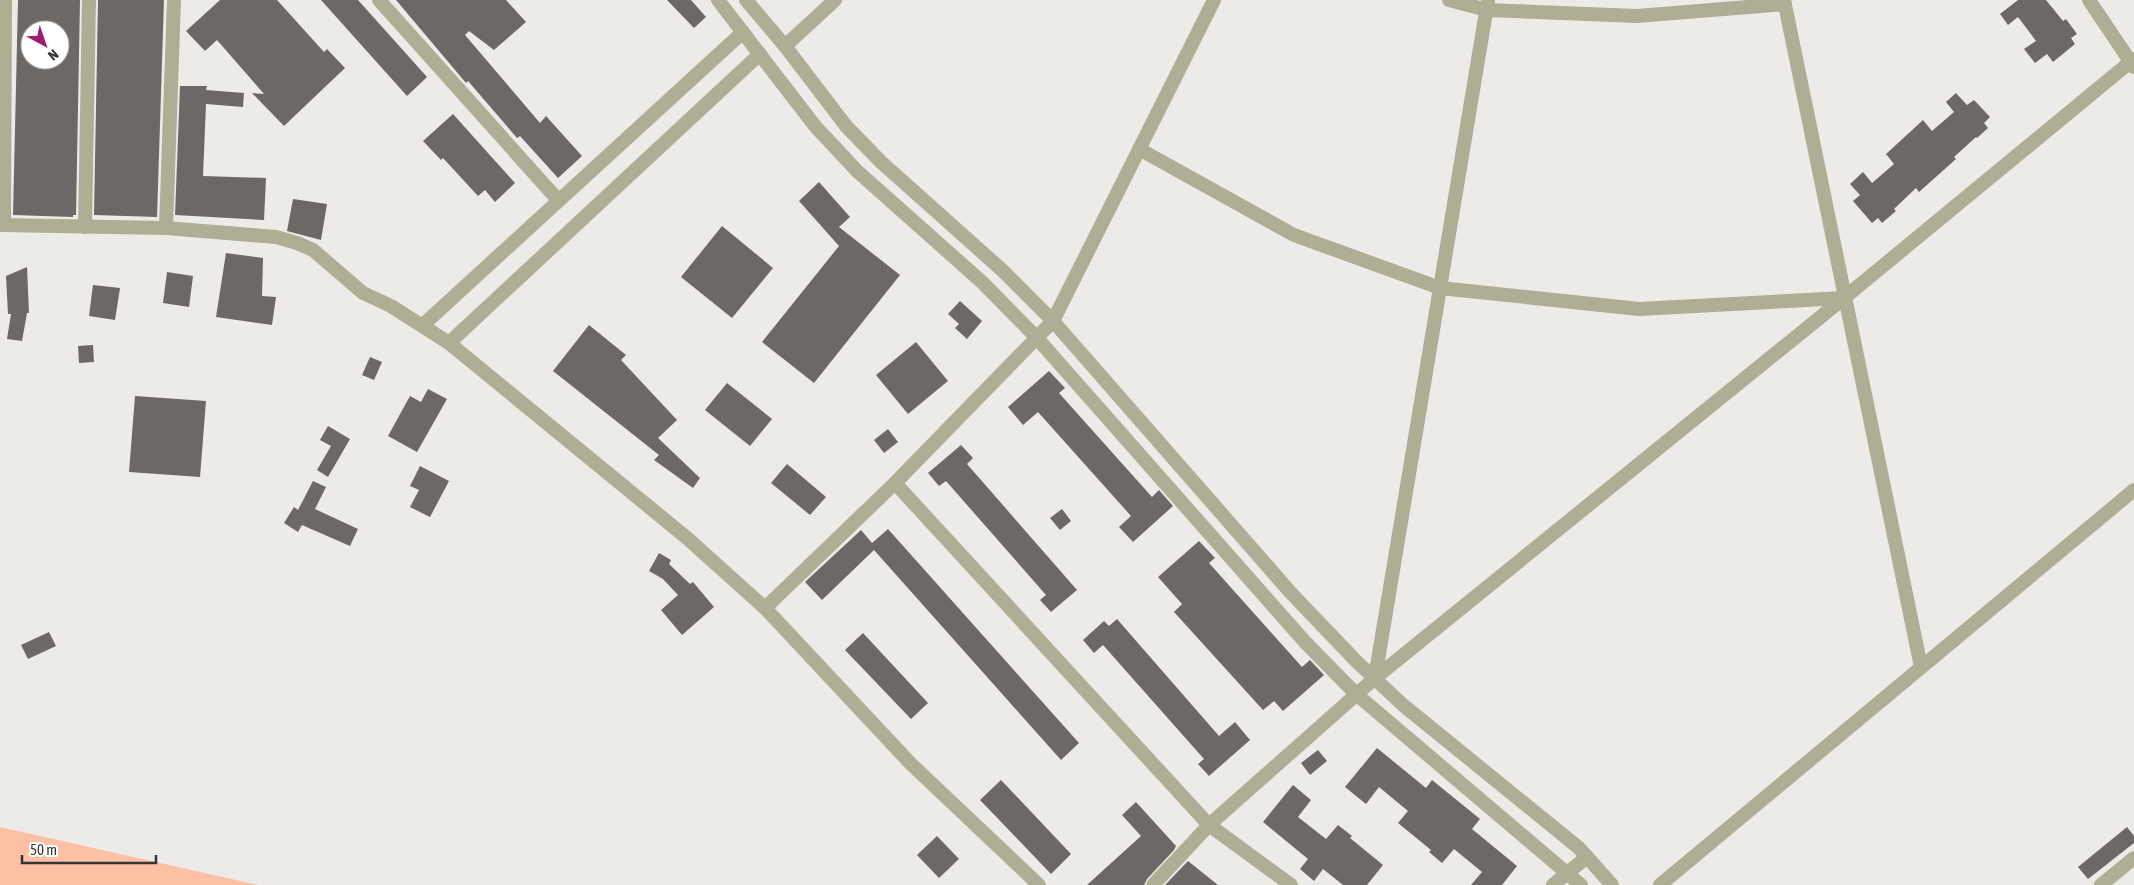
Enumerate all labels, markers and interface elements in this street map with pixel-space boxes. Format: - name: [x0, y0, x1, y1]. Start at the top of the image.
- north arrow: [20, 20, 70, 70]
- text: N: [45, 46, 62, 64]
- scale bar: [22, 832, 156, 864]
- text: 50 m: [30, 841, 57, 858]

